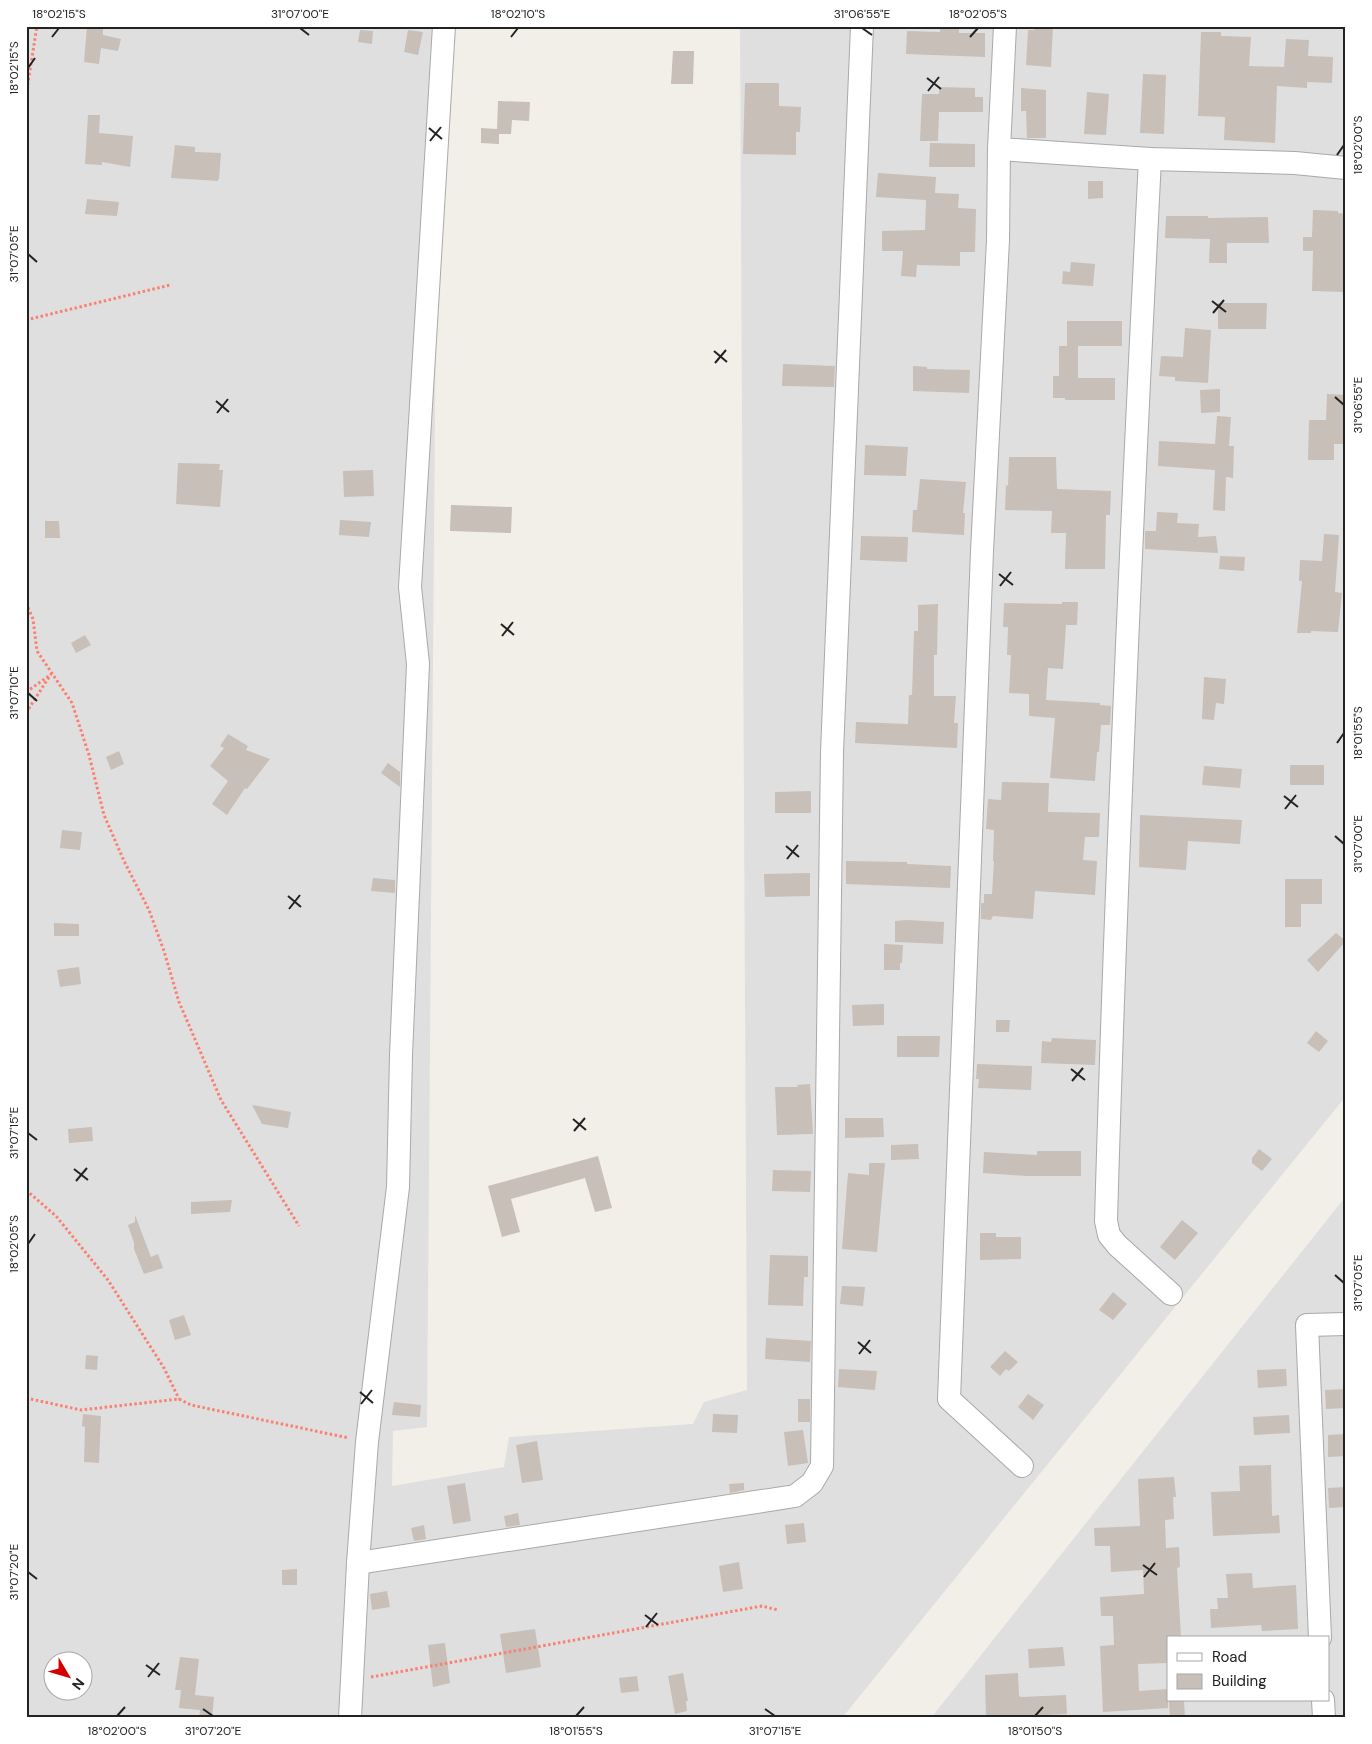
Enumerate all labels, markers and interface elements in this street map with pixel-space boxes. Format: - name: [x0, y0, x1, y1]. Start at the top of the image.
- text: 18°02'15"S: [32, 6, 86, 22]
- text: 31°07'00"E: [271, 6, 329, 22]
- text: 18°02'10"S: [491, 6, 545, 22]
- text: 31°06'55"E: [834, 6, 891, 22]
- text: 18°02'05"S: [949, 6, 1007, 22]
- text: 18°02'15"S: [6, 41, 22, 95]
- text: 18°02'00"S: [1350, 115, 1366, 174]
- text: 31°07'05"E: [6, 225, 22, 283]
- text: 31°06'55"E: [1350, 376, 1366, 433]
- text: 31°07'10"E: [6, 666, 22, 720]
- text: 18°01'55"S: [1350, 706, 1366, 760]
- text: 31°07'00"E: [1350, 815, 1366, 873]
- text: 31°07'15"E: [6, 1106, 22, 1159]
- text: 18°02'05"S: [6, 1215, 22, 1273]
- text: 31°07'05"E: [1350, 1254, 1366, 1312]
- text: 31°07'20"E: [6, 1543, 22, 1600]
- legend: [1167, 1636, 1330, 1702]
- text: Road: [1212, 1647, 1247, 1667]
- north arrow: [42, 1652, 92, 1702]
- text: Building: [1212, 1671, 1267, 1691]
- text: N: [68, 1674, 88, 1694]
- text: 18°02'00"S: [88, 1723, 147, 1739]
- text: 31°07'20"E: [185, 1723, 242, 1739]
- text: 18°01'55"S: [549, 1723, 603, 1739]
- text: 31°07'15"E: [749, 1723, 802, 1739]
- text: 18°01'50"S: [1008, 1723, 1062, 1739]

